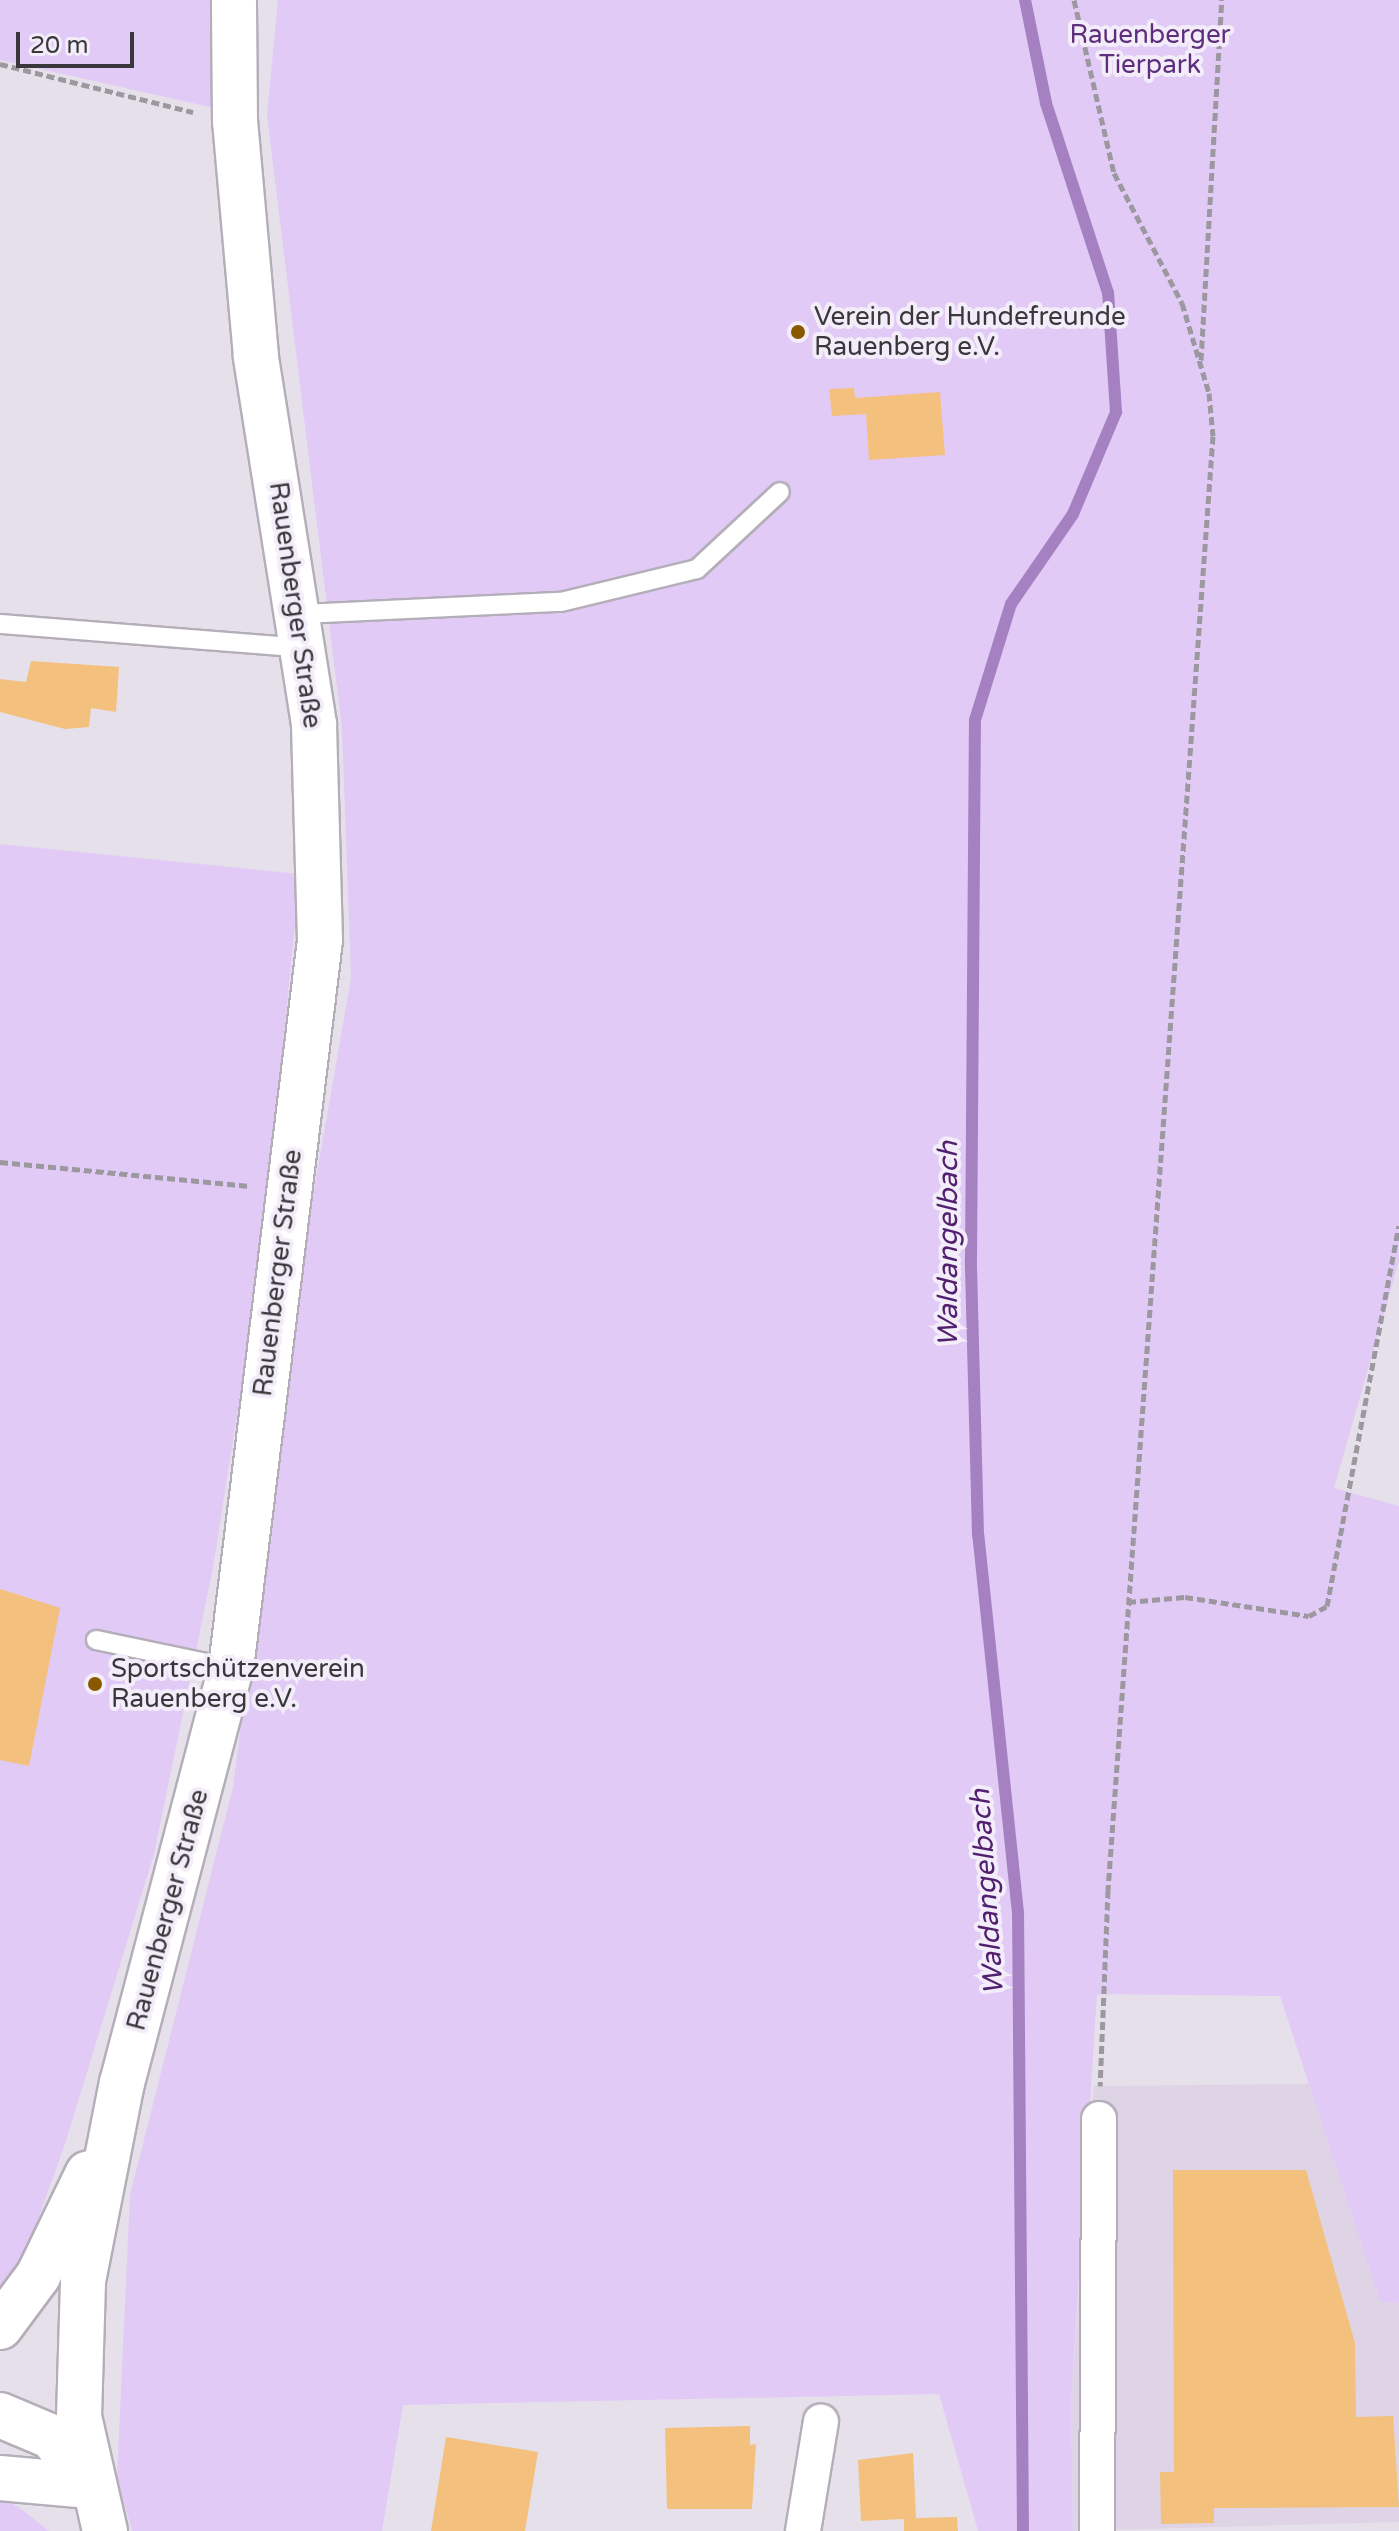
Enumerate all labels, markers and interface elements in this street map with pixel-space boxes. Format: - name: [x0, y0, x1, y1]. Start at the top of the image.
- scale bar: [20, 16, 138, 66]
- park label: Rauenberger Tierpark: [1069, 19, 1231, 80]
- text: 20 m: [30, 31, 88, 60]
- place label: Verein der Hundefreunde Rauenberg e.V.: [814, 301, 1126, 362]
- marker: Verein der Hundefreunde Rauenberg e.V.: [789, 323, 807, 341]
- street label: Rauenberger Straße: [262, 480, 328, 730]
- water label: Waldangelbach: [931, 1141, 965, 1347]
- street label: Rauenberger Straße: [247, 1148, 309, 1398]
- place label: Sportschützenverein Rauenberg e.V.: [111, 1653, 365, 1714]
- marker: Sportschützenverein Rauenberg e.V.: [86, 1675, 104, 1693]
- street label: Rauenberger Straße: [121, 1786, 215, 2034]
- water label: Waldangelbach: [963, 1788, 1011, 1996]

